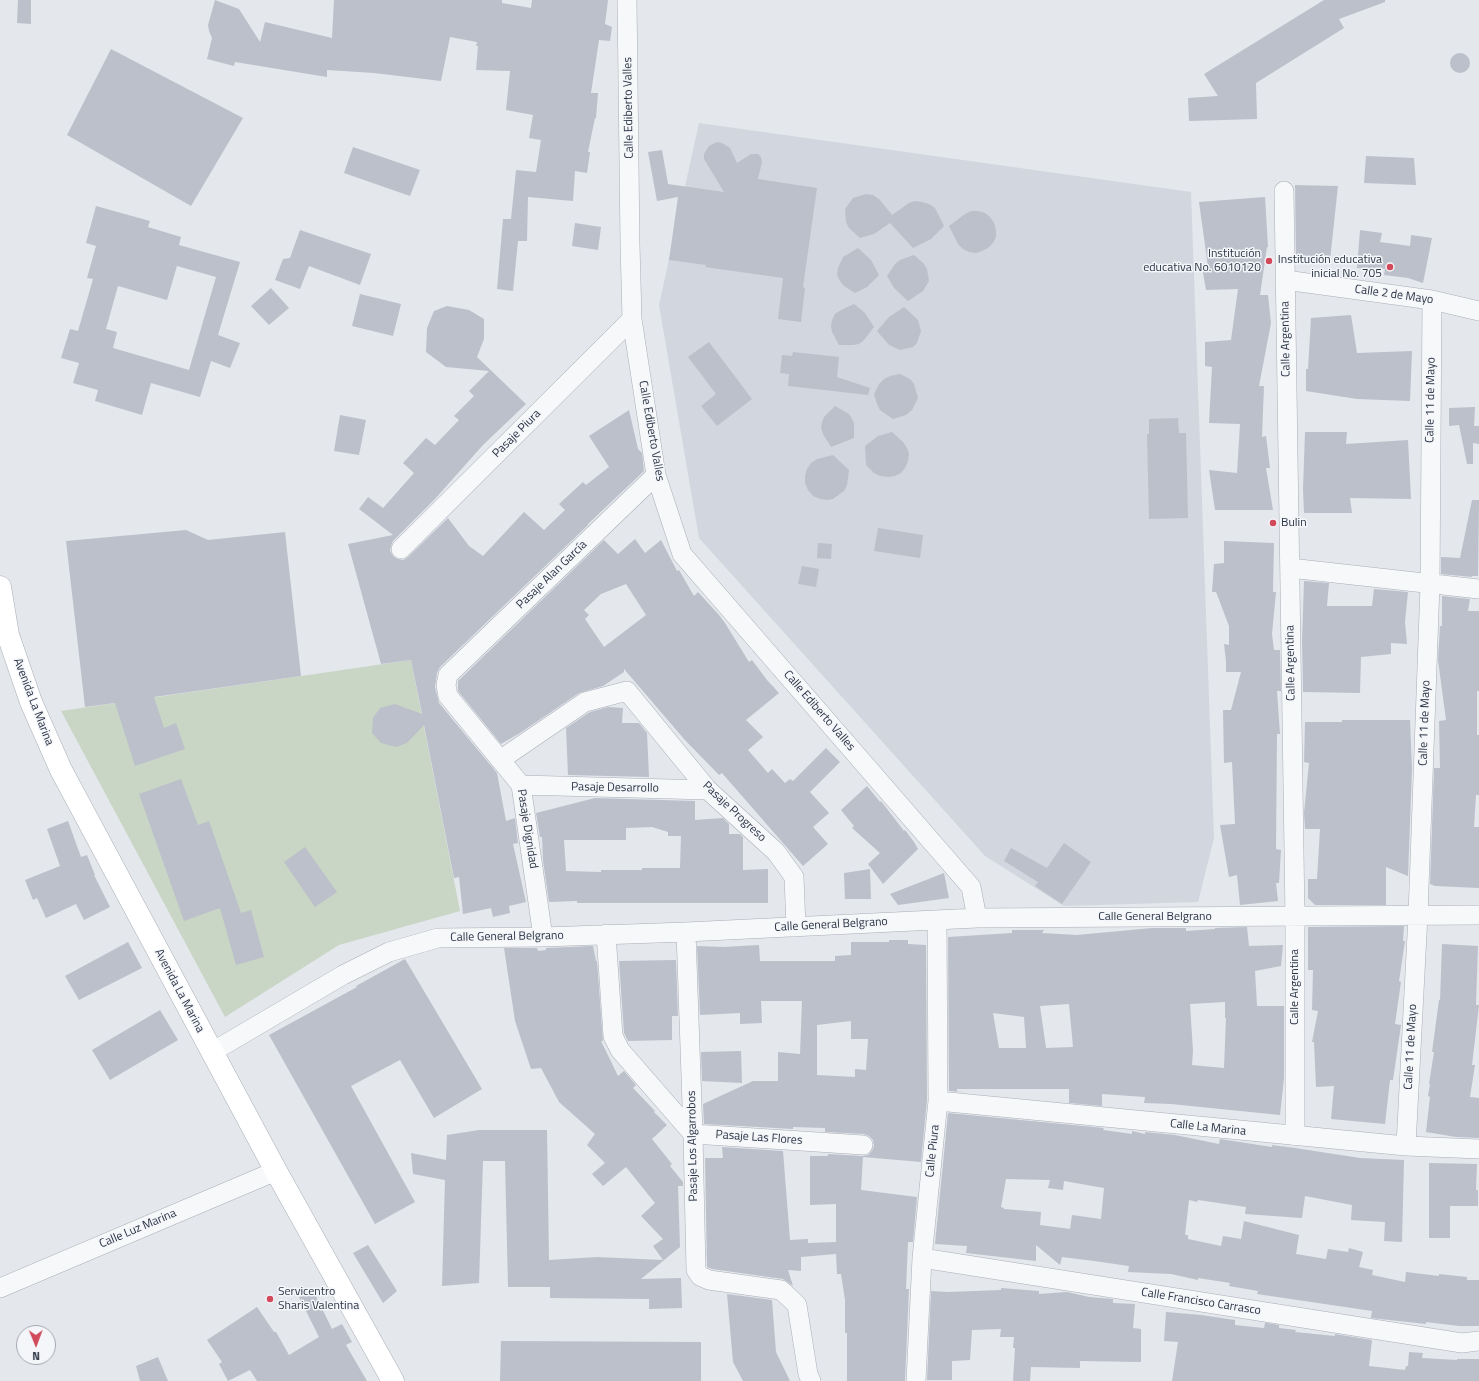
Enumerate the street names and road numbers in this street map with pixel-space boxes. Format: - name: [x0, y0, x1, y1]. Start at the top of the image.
- street label: Calle Ediberto Valles: [621, 57, 637, 159]
- street label: Calle 2 de Mayo: [1354, 282, 1434, 308]
- street label: Calle Argentina: [1278, 301, 1294, 377]
- street label: Calle 11 de Mayo: [1423, 357, 1439, 443]
- street label: Calle Ediberto Valles: [635, 380, 667, 482]
- street label: Pasaje Piura: [490, 407, 544, 461]
- street label: Pasaje Alan García: [514, 538, 590, 612]
- street label: Calle Argentina: [1283, 625, 1299, 701]
- street label: Avenida La Marina: [10, 656, 56, 748]
- street label: Calle Ediberto Valles: [780, 668, 858, 754]
- street label: Calle 11 de Mayo: [1416, 680, 1434, 766]
- street label: Pasaje Progreso: [699, 779, 769, 845]
- street label: Pasaje Desarrollo: [571, 780, 659, 796]
- street label: Pasaje Dignidad: [514, 788, 540, 870]
- street label: Calle General Belgrano: [1098, 910, 1212, 924]
- street label: Calle General Belgrano: [774, 915, 888, 935]
- street label: Calle General Belgrano: [450, 929, 564, 945]
- street label: Avenida La Marina: [151, 947, 207, 1035]
- street label: Calle Argentina: [1288, 949, 1302, 1025]
- street label: Calle 11 de Mayo: [1402, 1004, 1420, 1090]
- street label: Pasaje Los Algarrobos: [685, 1090, 701, 1202]
- street label: Calle La Marina: [1169, 1117, 1247, 1139]
- street label: Calle Piura: [923, 1124, 943, 1178]
- street label: Pasaje Las Flores: [715, 1128, 803, 1148]
- street label: Calle Luz Marina: [97, 1206, 179, 1252]
- street label: Calle Francisco Carrasco: [1140, 1285, 1262, 1319]

